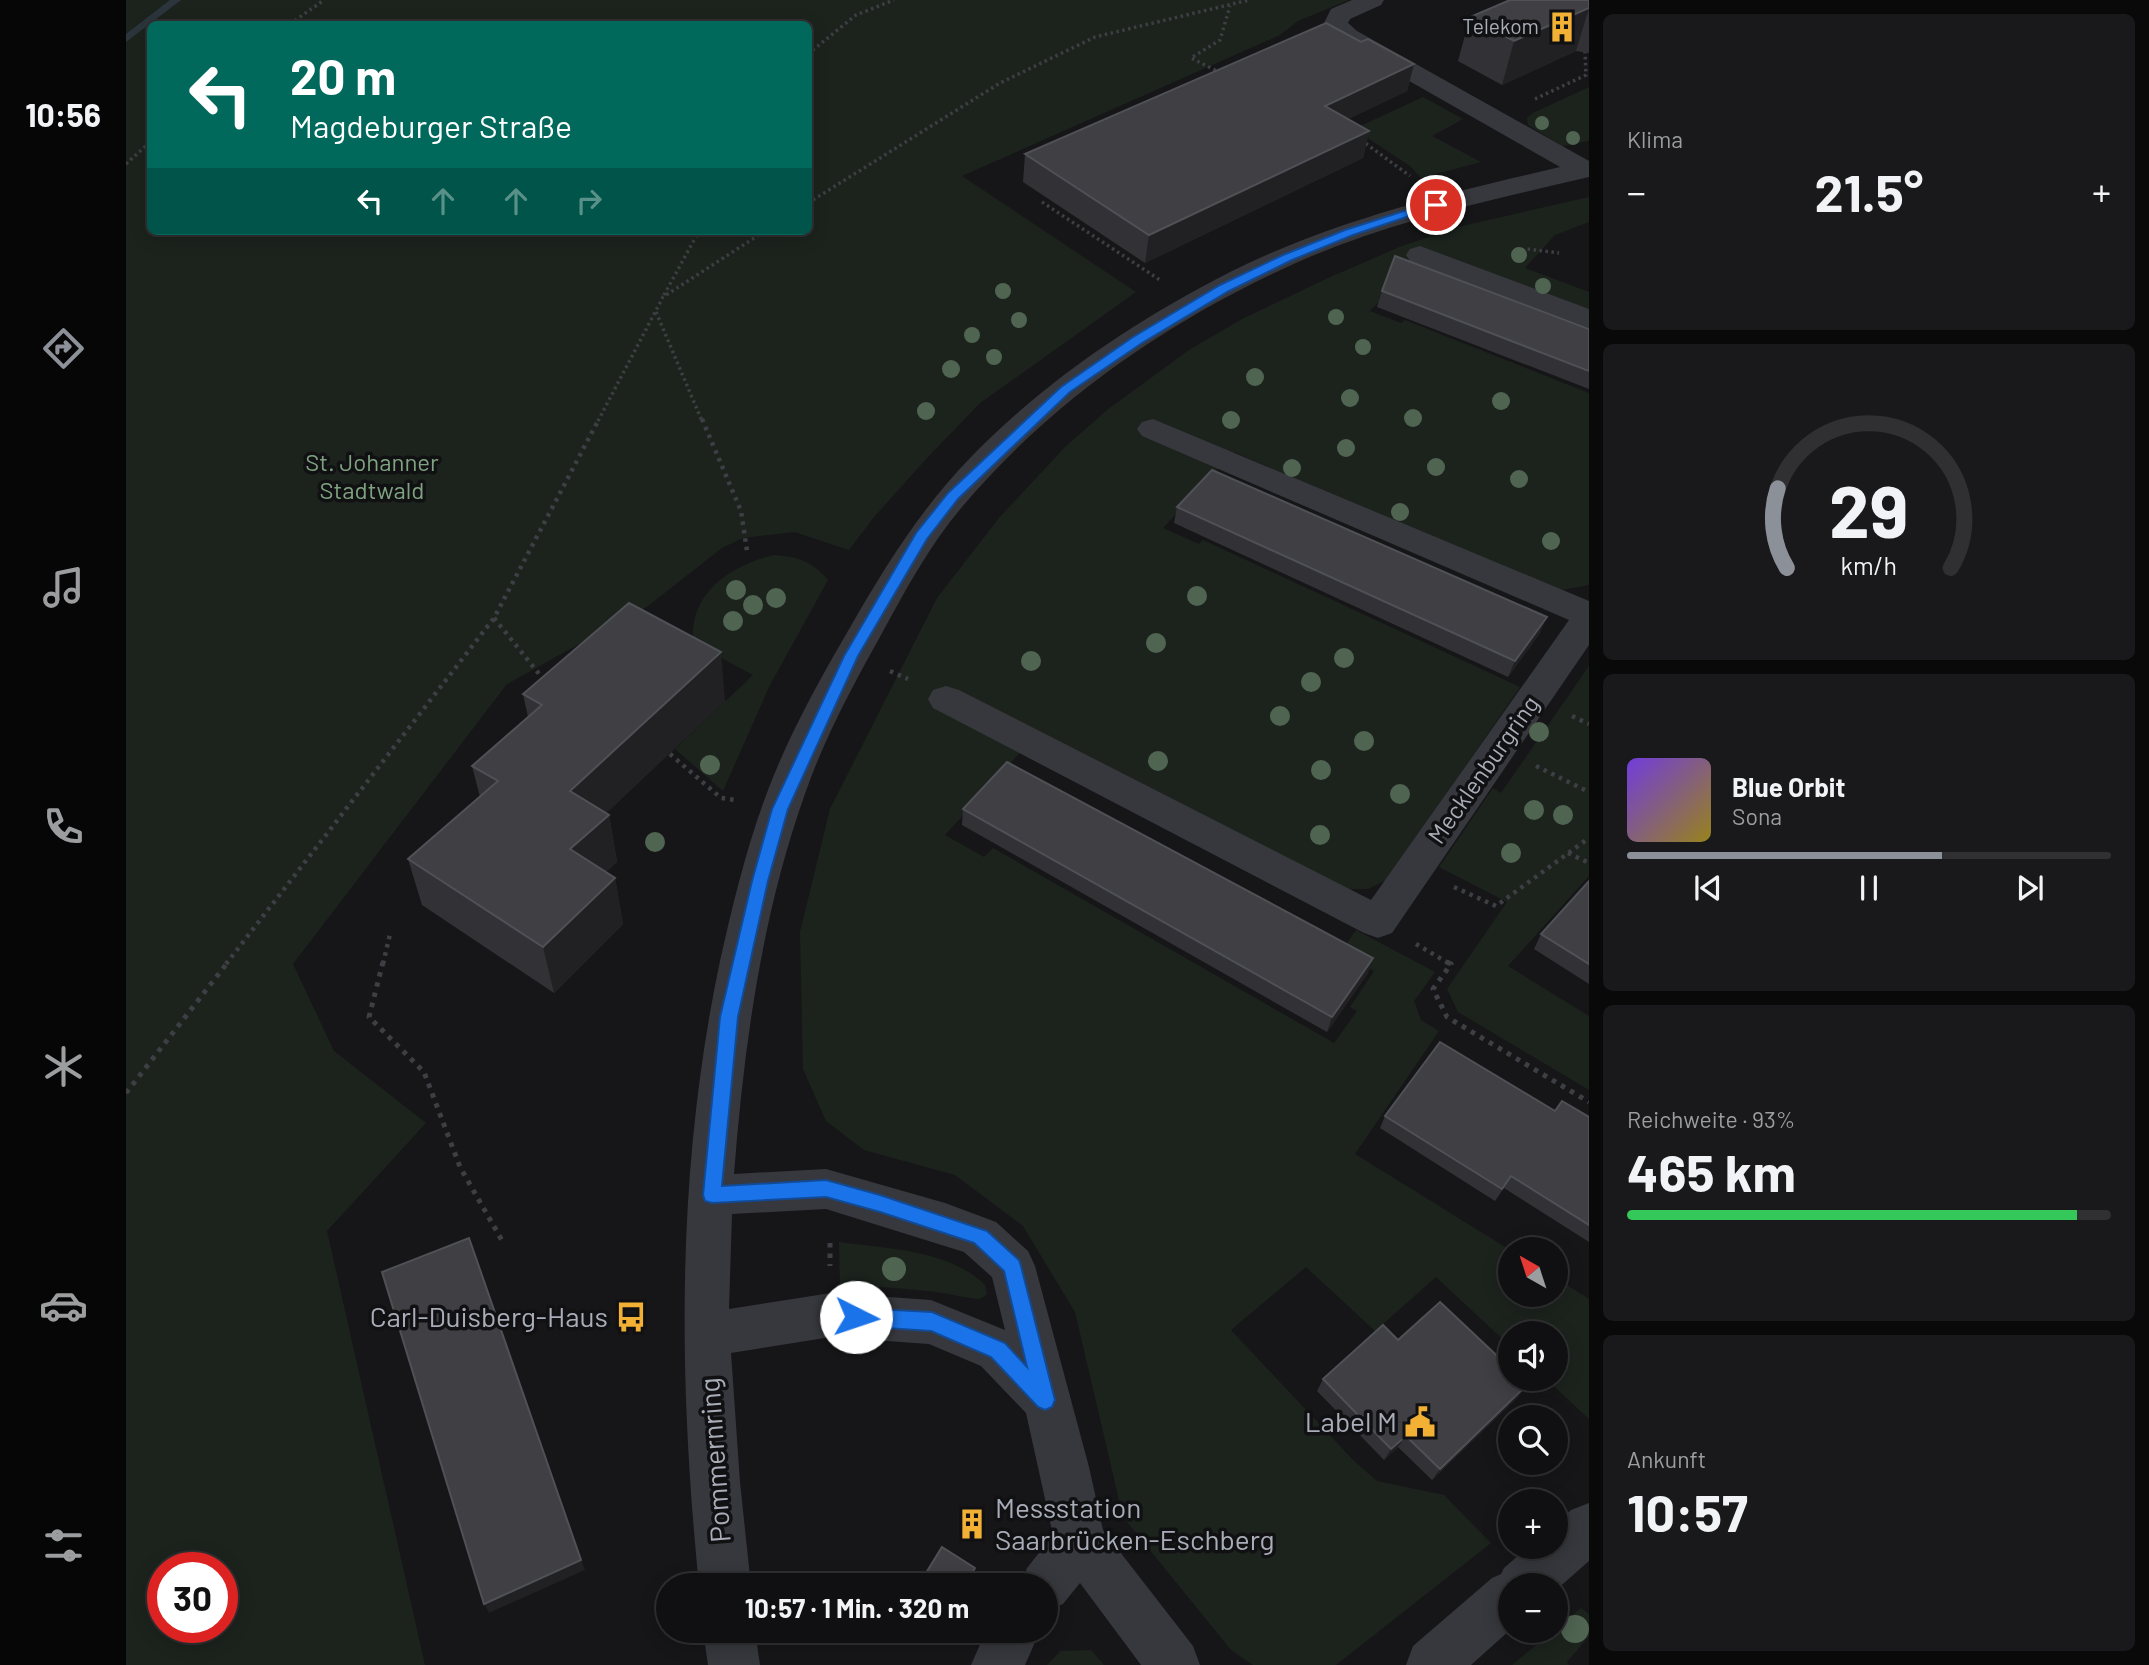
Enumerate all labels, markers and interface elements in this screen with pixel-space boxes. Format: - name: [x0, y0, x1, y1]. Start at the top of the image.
- building icon: Telekom: [1545, 10, 1579, 44]
- place label: Telekom: [1462, 13, 1539, 38]
- text: 20 m: [290, 46, 396, 105]
- icon: left: [175, 49, 266, 140]
- text: 10:56: [25, 95, 101, 133]
- text: Magdeburger Straße: [290, 106, 572, 144]
- text: Klima: [1627, 125, 1683, 153]
- text: 21.5°: [1815, 160, 1923, 222]
- text: −: [1627, 168, 1646, 214]
- text: +: [2092, 168, 2111, 214]
- pin: [1406, 175, 1466, 235]
- icon: left: [351, 182, 389, 220]
- icon: ahead: [424, 182, 462, 220]
- icon: ahead: [497, 182, 535, 220]
- icon: right: [570, 182, 608, 220]
- icon: arrive: [1417, 186, 1455, 224]
- icon: directions: [39, 324, 88, 373]
- park label: St. Johanner Stadtwald: [305, 447, 439, 504]
- text: 29: [1829, 466, 1909, 554]
- text: km/h: [1841, 550, 1897, 580]
- icon: music: [39, 563, 88, 612]
- street label: Mecklenburgring: [1421, 690, 1544, 849]
- text: Blue Orbit: [1732, 771, 1845, 802]
- icon: phone: [39, 802, 88, 851]
- text: Sona: [1732, 802, 1782, 830]
- icon: previous: [1689, 869, 1727, 907]
- icon: pause: [1850, 869, 1888, 907]
- icon: next: [2011, 869, 2049, 907]
- icon: climate: [39, 1042, 88, 1091]
- text: Reichweite · 93%: [1627, 1105, 1795, 1133]
- text: 465 km: [1627, 1140, 1796, 1202]
- north arrow: [1498, 1237, 1568, 1307]
- map controls: [1498, 1237, 1568, 1643]
- position arrow: [819, 1280, 893, 1354]
- icon: car: [39, 1281, 88, 1330]
- place label: Carl-Duisberg-Haus: [370, 1299, 608, 1333]
- bus stop icon: Carl-Duisberg-Haus: [614, 1300, 648, 1334]
- button: sound: [1498, 1321, 1568, 1391]
- street label: Pommernring: [691, 1377, 737, 1544]
- place label: Label M: [1305, 1404, 1397, 1438]
- public building icon: Label M: [1403, 1405, 1437, 1439]
- button: search: [1498, 1405, 1568, 1475]
- text: Ankunft: [1627, 1445, 1706, 1473]
- text: 10:57: [1627, 1480, 1748, 1542]
- button: +: [1498, 1489, 1568, 1559]
- place label: Messstation Saarbrücken-Eschberg: [995, 1490, 1274, 1556]
- building icon: Messstation Saarbrücken-Eschberg: [955, 1507, 989, 1541]
- icon: filters: [39, 1521, 88, 1570]
- speed limit sign: 30: [147, 1552, 238, 1643]
- button: −: [1498, 1573, 1568, 1643]
- text: 10:57 · 1 Min. · 320 m: [745, 1592, 969, 1623]

